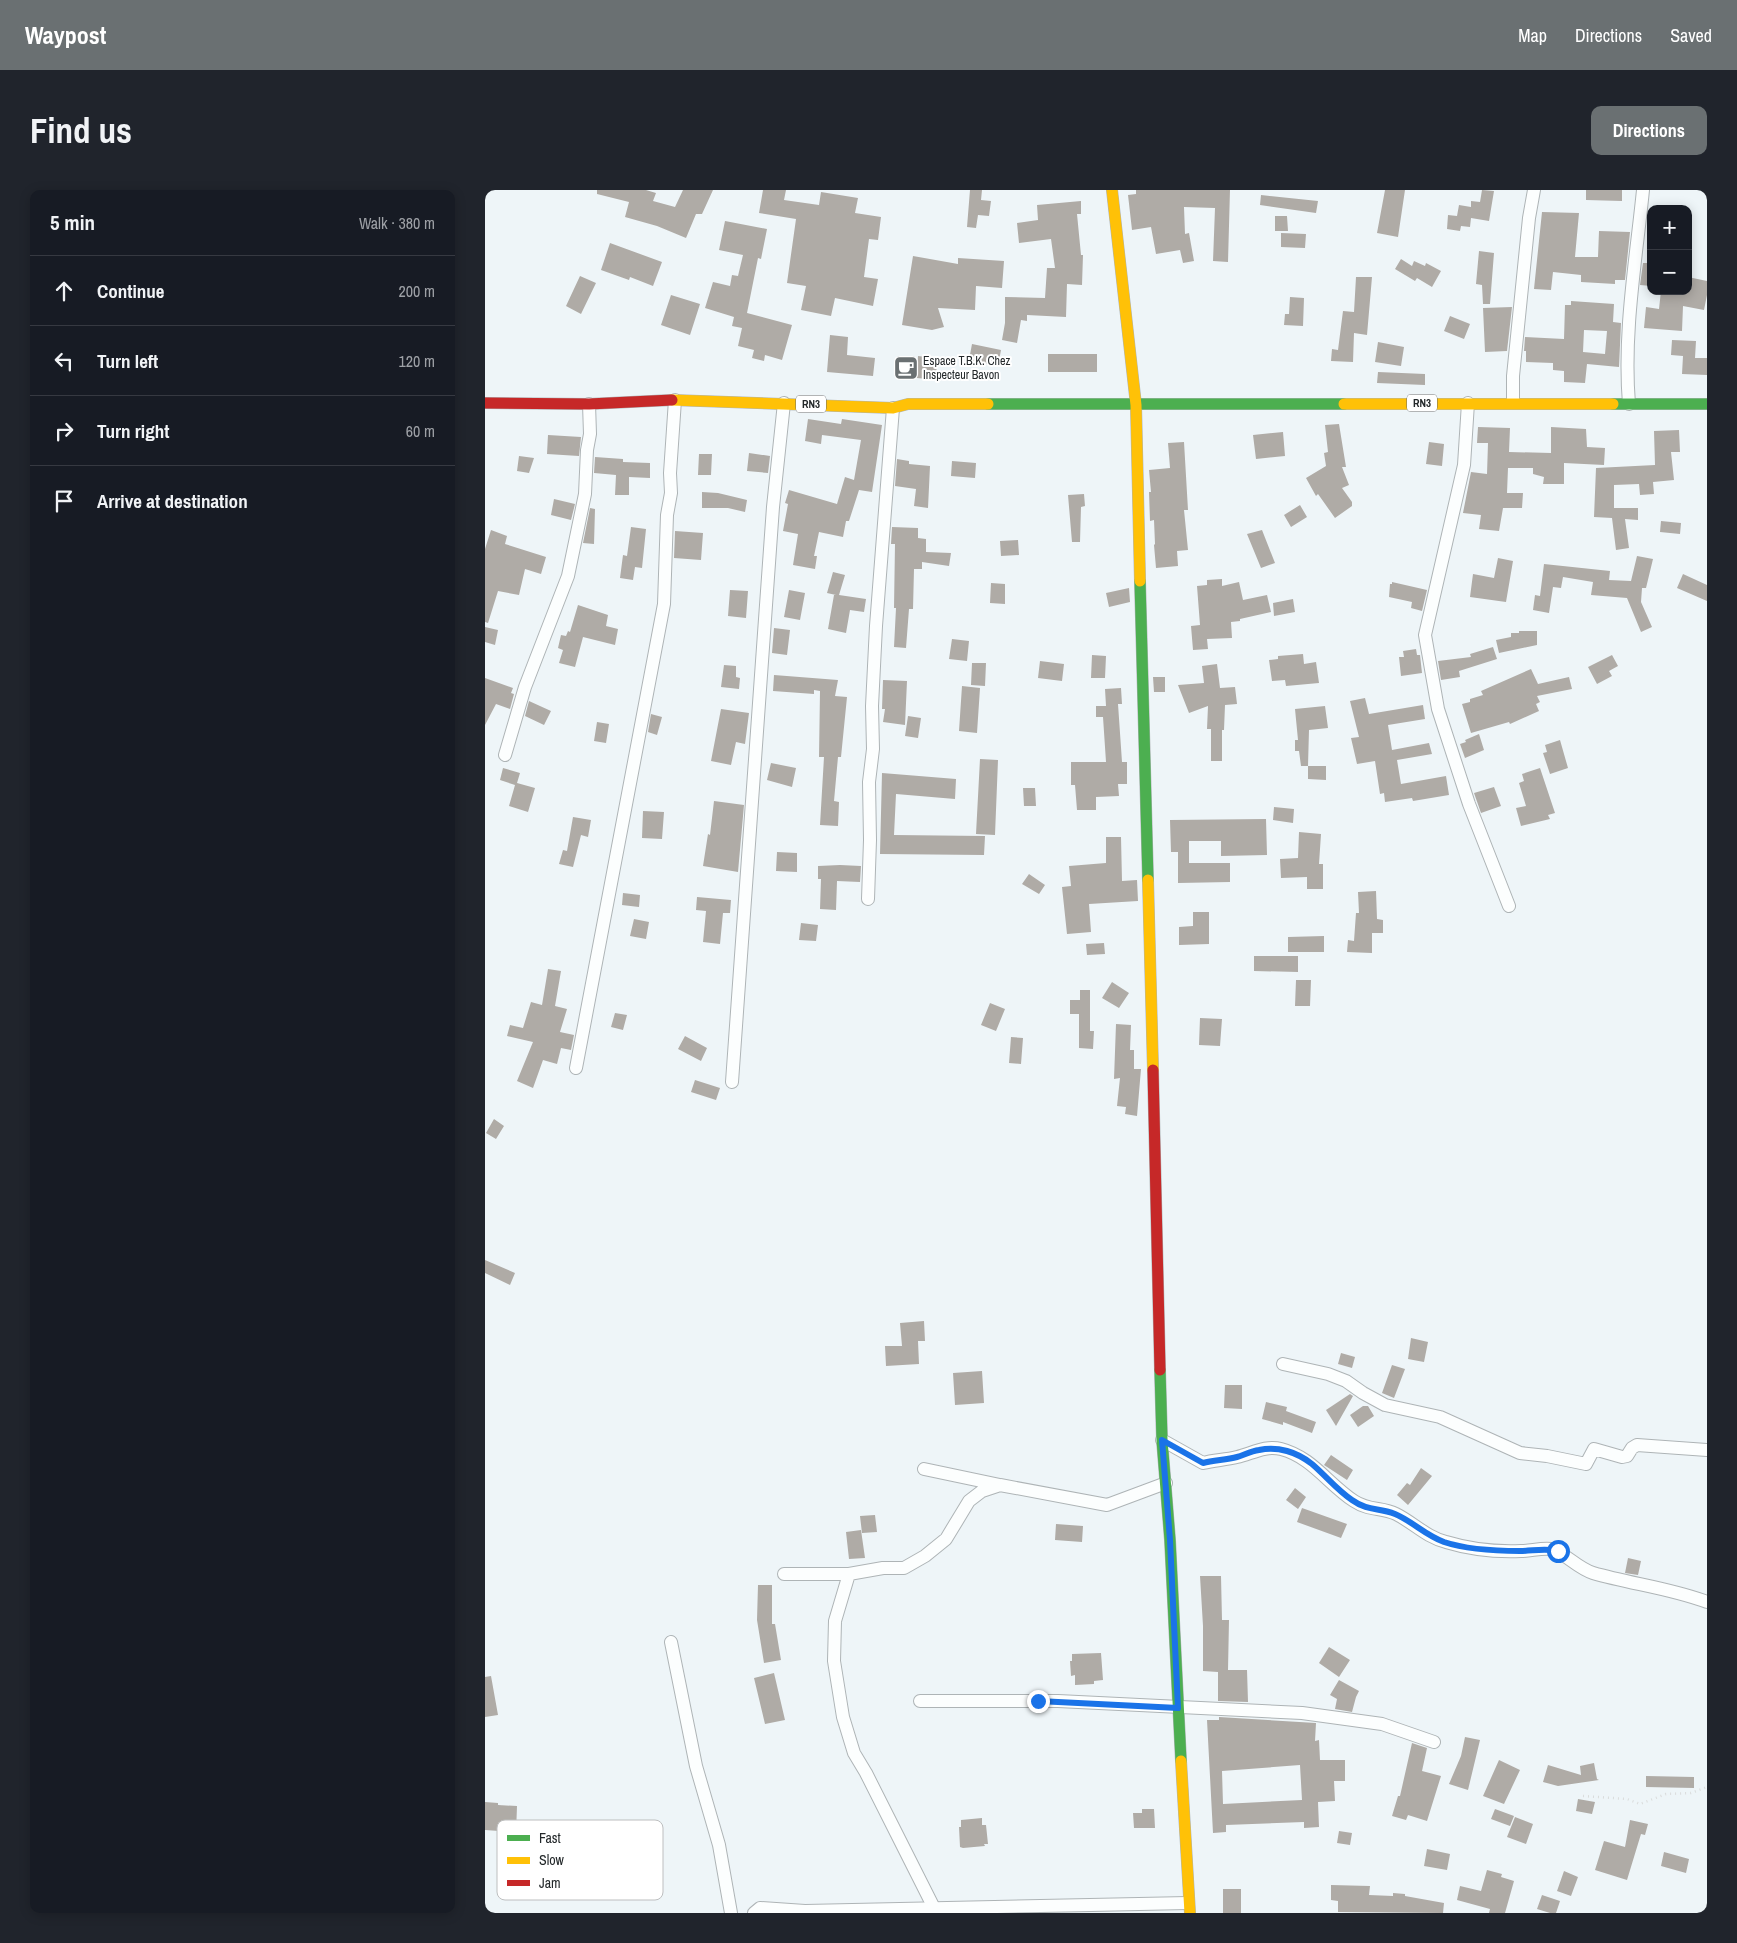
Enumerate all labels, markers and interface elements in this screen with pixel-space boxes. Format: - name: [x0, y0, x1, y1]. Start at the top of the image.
- text: Waypost: [25, 19, 106, 51]
- text: Map: [1518, 23, 1547, 48]
- text: Directions: [1575, 23, 1642, 48]
- text: Saved: [1670, 23, 1712, 48]
- button: Directions: [1591, 106, 1707, 155]
- text: Find us: [30, 107, 132, 154]
- map controls: [1647, 205, 1692, 295]
- button: +: [1647, 205, 1692, 250]
- text: 5 min: [50, 208, 95, 237]
- text: Walk · 380 m: [359, 212, 435, 234]
- button: −: [1647, 250, 1692, 295]
- icon: ahead: [50, 277, 78, 305]
- text: Continue: [97, 278, 165, 304]
- text: 200 m: [399, 280, 435, 302]
- icon: left: [50, 347, 78, 375]
- text: Turn left: [97, 348, 158, 374]
- text: 120 m: [399, 350, 435, 372]
- place label: Espace T.B.K. Chez Inspecteur Bavon: [923, 353, 1010, 383]
- cafe icon: Espace T.B.K. Chez Inspecteur Bavon: [893, 355, 919, 381]
- road number: RN3: [1407, 394, 1437, 412]
- road number: RN3: [796, 395, 826, 412]
- icon: right: [50, 417, 78, 445]
- text: Turn right: [97, 418, 169, 444]
- text: 60 m: [406, 420, 435, 442]
- icon: arrive: [50, 487, 78, 515]
- text: Arrive at destination: [97, 488, 248, 514]
- route start: [1547, 1540, 1570, 1563]
- route end: [1027, 1690, 1050, 1713]
- legend: [497, 1820, 663, 1900]
- text: Fast: [539, 1829, 561, 1847]
- text: Slow: [539, 1851, 565, 1869]
- text: Jam: [539, 1874, 561, 1892]

